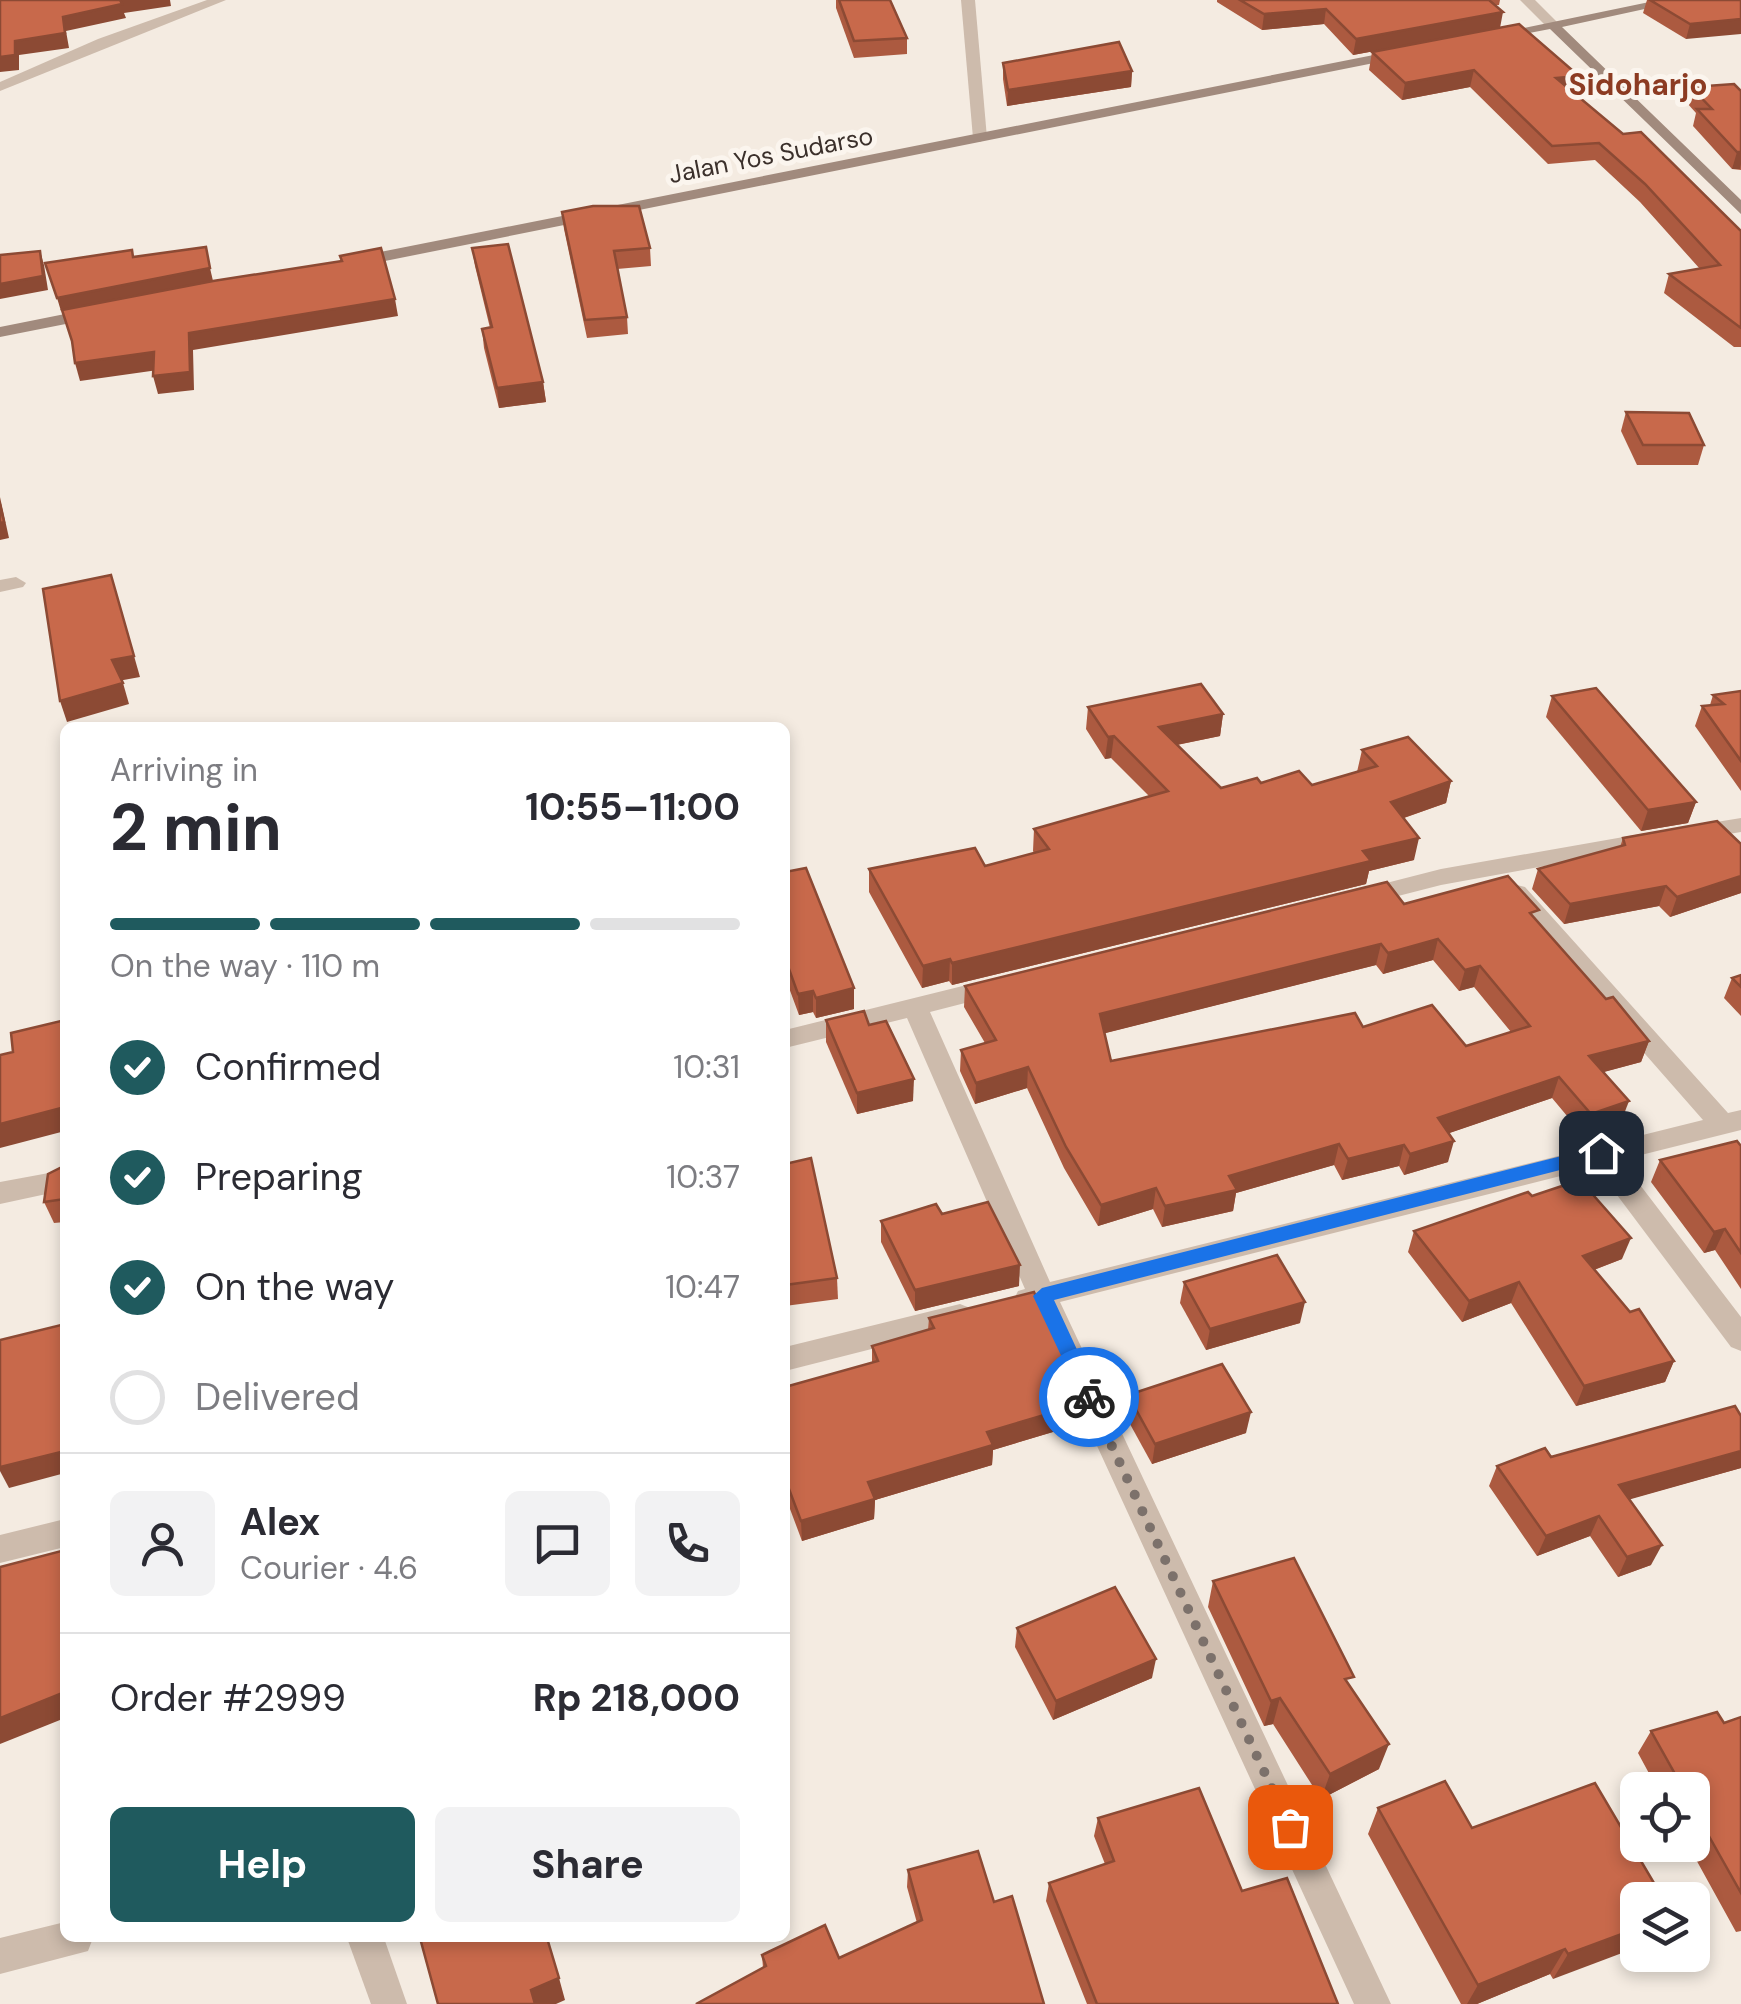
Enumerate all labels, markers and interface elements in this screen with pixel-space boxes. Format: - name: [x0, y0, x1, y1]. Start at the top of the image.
- district label: Sidoharjo: [1568, 65, 1708, 104]
- street label: Jalan Yos Sudarso: [666, 119, 876, 191]
- text: Arriving in: [110, 749, 258, 791]
- text: 10:55–11:00: [525, 782, 740, 832]
- text: 2 min: [110, 786, 282, 870]
- text: On the way · 110 m: [110, 945, 380, 987]
- icon: check: [110, 1040, 165, 1095]
- text: Confirmed: [195, 1042, 381, 1092]
- text: 10:31: [673, 1046, 740, 1088]
- pin: [1559, 1111, 1644, 1196]
- icon: home: [1574, 1126, 1629, 1181]
- icon: check: [110, 1150, 165, 1205]
- text: Preparing: [195, 1152, 363, 1202]
- text: 10:37: [666, 1156, 740, 1198]
- icon: check: [110, 1260, 165, 1315]
- text: On the way: [195, 1262, 394, 1312]
- text: 10:47: [665, 1266, 740, 1308]
- courier: [1039, 1347, 1139, 1447]
- icon: bike: [1062, 1370, 1117, 1425]
- text: Delivered: [195, 1372, 360, 1422]
- button: person: [110, 1491, 215, 1596]
- button: chat: [505, 1491, 610, 1596]
- button: phone: [635, 1491, 740, 1596]
- text: Alex: [240, 1497, 320, 1547]
- text: Courier · 4.6: [240, 1547, 418, 1589]
- text: Order #2999: [110, 1673, 346, 1723]
- text: Rp 218,000: [533, 1673, 740, 1723]
- map controls: [1620, 1772, 1710, 1972]
- button: locate: [1620, 1772, 1710, 1862]
- pin: [1248, 1785, 1333, 1870]
- icon: bag: [1263, 1800, 1318, 1855]
- button: Help: [110, 1807, 415, 1922]
- button: Share: [435, 1807, 740, 1922]
- button: layers: [1620, 1882, 1710, 1972]

